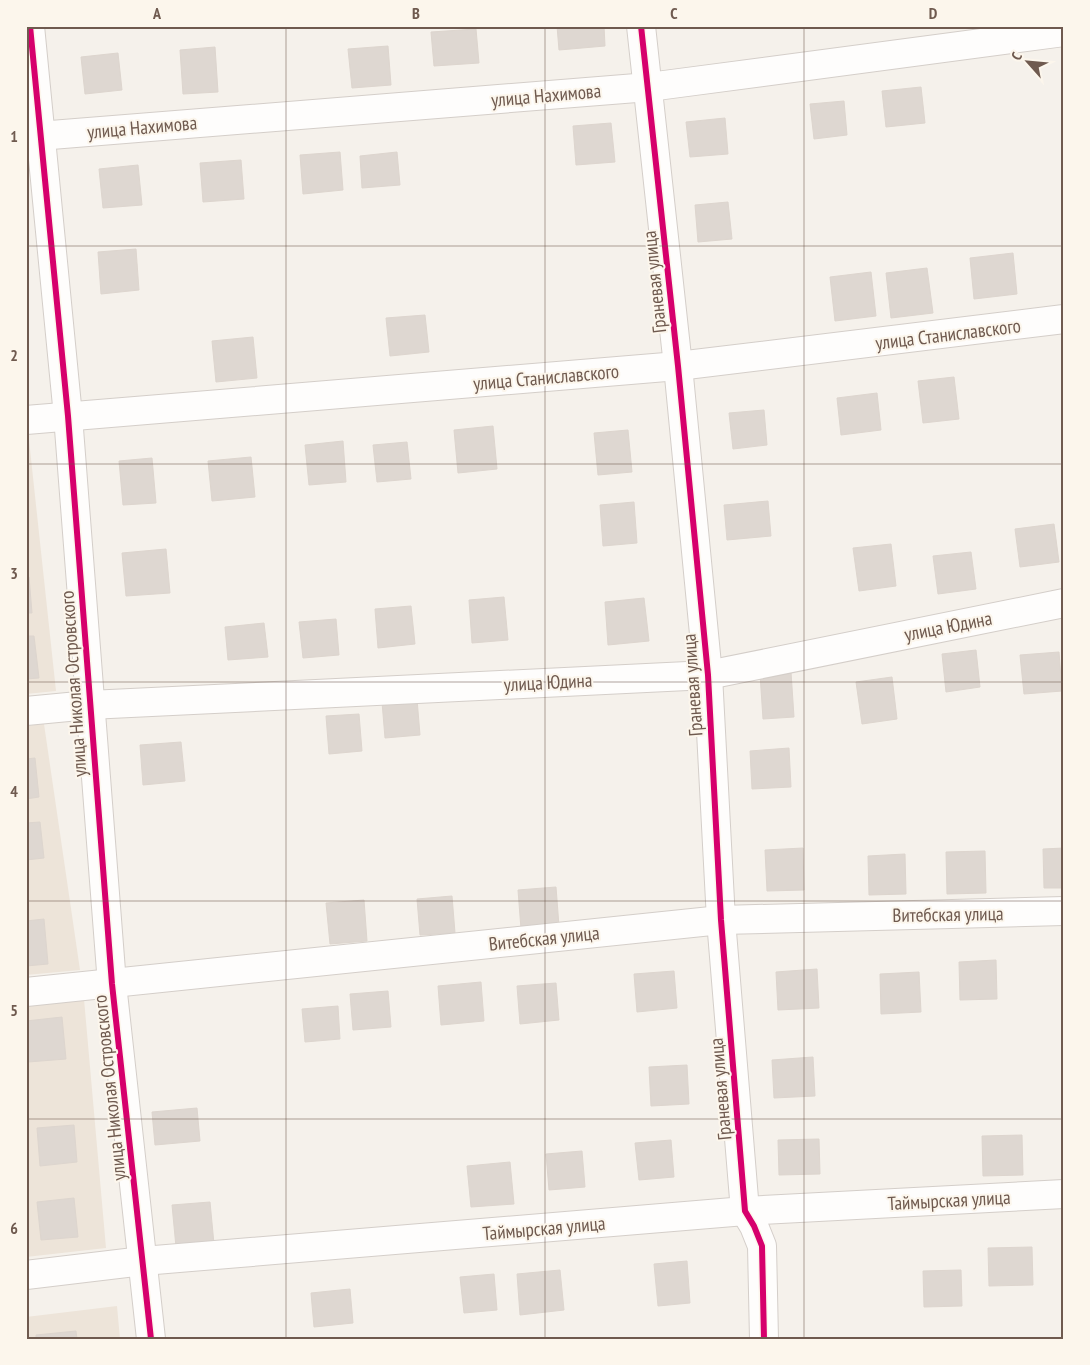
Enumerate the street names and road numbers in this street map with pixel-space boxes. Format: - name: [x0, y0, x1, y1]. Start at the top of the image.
- street label: улица Нахимова: [490, 78, 602, 112]
- street label: улица Нахимова: [86, 110, 198, 144]
- street label: Граневая улица: [637, 230, 671, 334]
- street label: улица Станиславского: [874, 313, 1022, 355]
- street label: улица Станиславского: [472, 359, 620, 395]
- street label: улица Николая Островского: [55, 590, 91, 778]
- street label: улица Юдина: [902, 606, 994, 646]
- street label: Граневая улица: [676, 633, 708, 737]
- street label: улица Юдина: [503, 668, 593, 696]
- street label: Витебская улица: [892, 901, 1004, 927]
- street label: Витебская улица: [487, 920, 601, 956]
- street label: улица Николая Островского: [87, 994, 131, 1182]
- street label: Граневая улица: [704, 1037, 736, 1141]
- street label: Таймырская улица: [887, 1185, 1011, 1215]
- street label: Таймырская улица: [482, 1211, 606, 1245]

